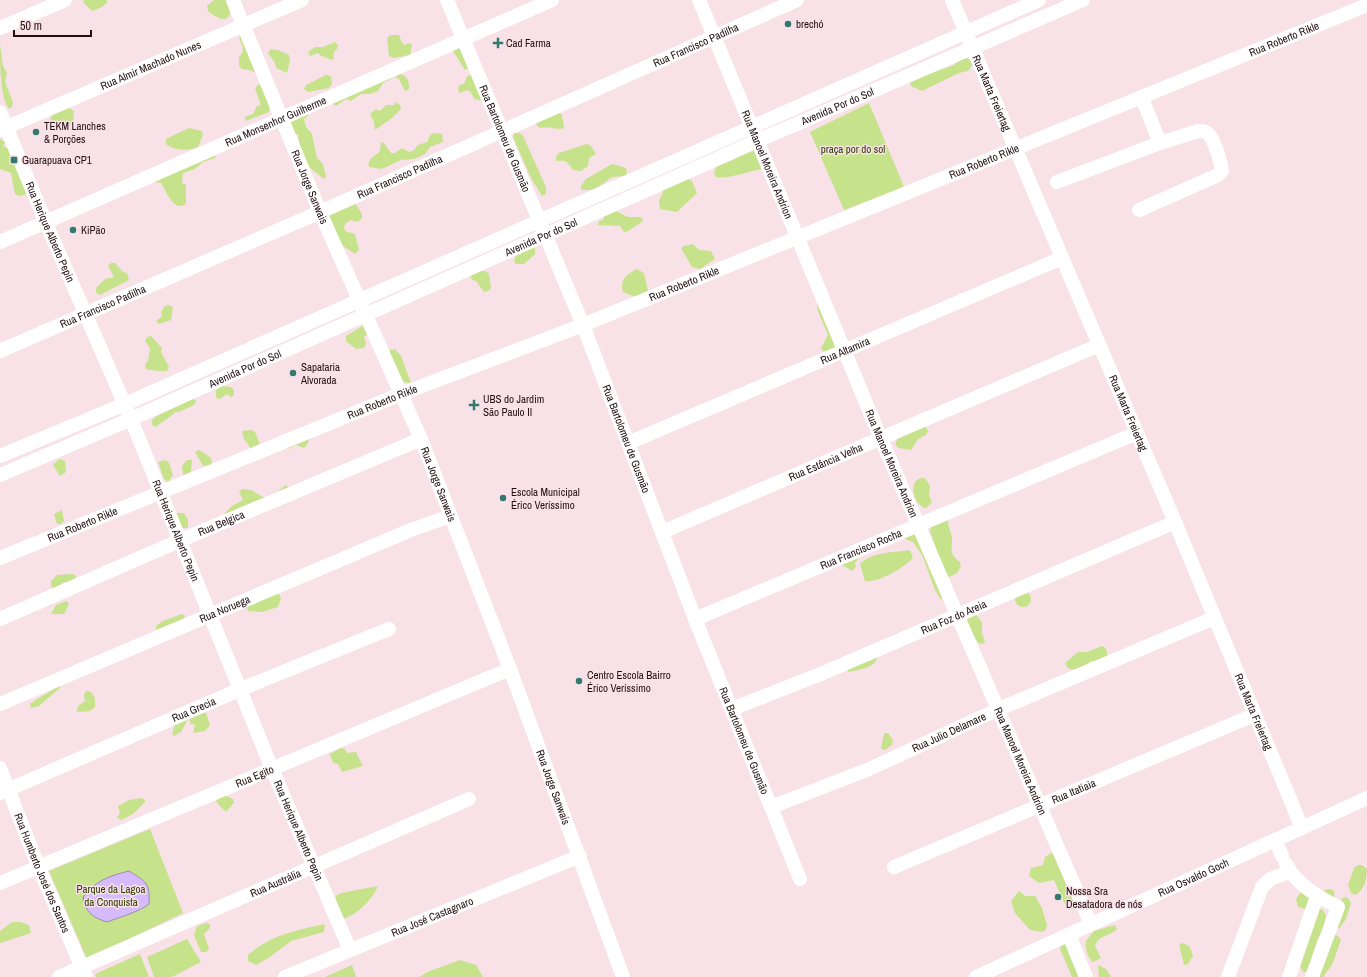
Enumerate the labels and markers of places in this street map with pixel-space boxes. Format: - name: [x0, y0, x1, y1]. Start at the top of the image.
- place label: brechó: [796, 17, 824, 31]
- marker: brechó: [783, 19, 793, 29]
- place label: Cad Farma: [506, 36, 551, 50]
- marker: Cad Farma: [493, 38, 503, 48]
- place label: TEKM Lanches & Porções: [44, 119, 106, 146]
- marker: TEKM Lanches & Porções: [31, 127, 41, 137]
- place label: Guarapuava CP1: [22, 153, 92, 167]
- marker: Guarapuava CP1: [9, 155, 19, 165]
- place label: KiPão: [81, 223, 106, 237]
- marker: KiPão: [68, 225, 78, 235]
- place label: Sapataria Alvorada: [300, 360, 340, 387]
- marker: Sapataria Alvorada: [288, 368, 298, 378]
- place label: UBS do Jardim São Paulo II: [483, 392, 544, 419]
- marker: UBS do Jardim São Paulo II: [468, 399, 480, 411]
- place label: Escola Municipal Érico Veríssimo: [511, 485, 580, 512]
- marker: Escola Municipal Érico Veríssimo: [498, 493, 508, 503]
- place label: Centro Escola Bairro Érico Veríssimo: [587, 668, 671, 695]
- marker: Centro Escola Bairro Érico Veríssimo: [574, 676, 584, 686]
- place label: Nossa Sra Desatadora de nós: [1066, 884, 1143, 911]
- marker: Nossa Sra Desatadora de nós: [1053, 892, 1063, 902]

